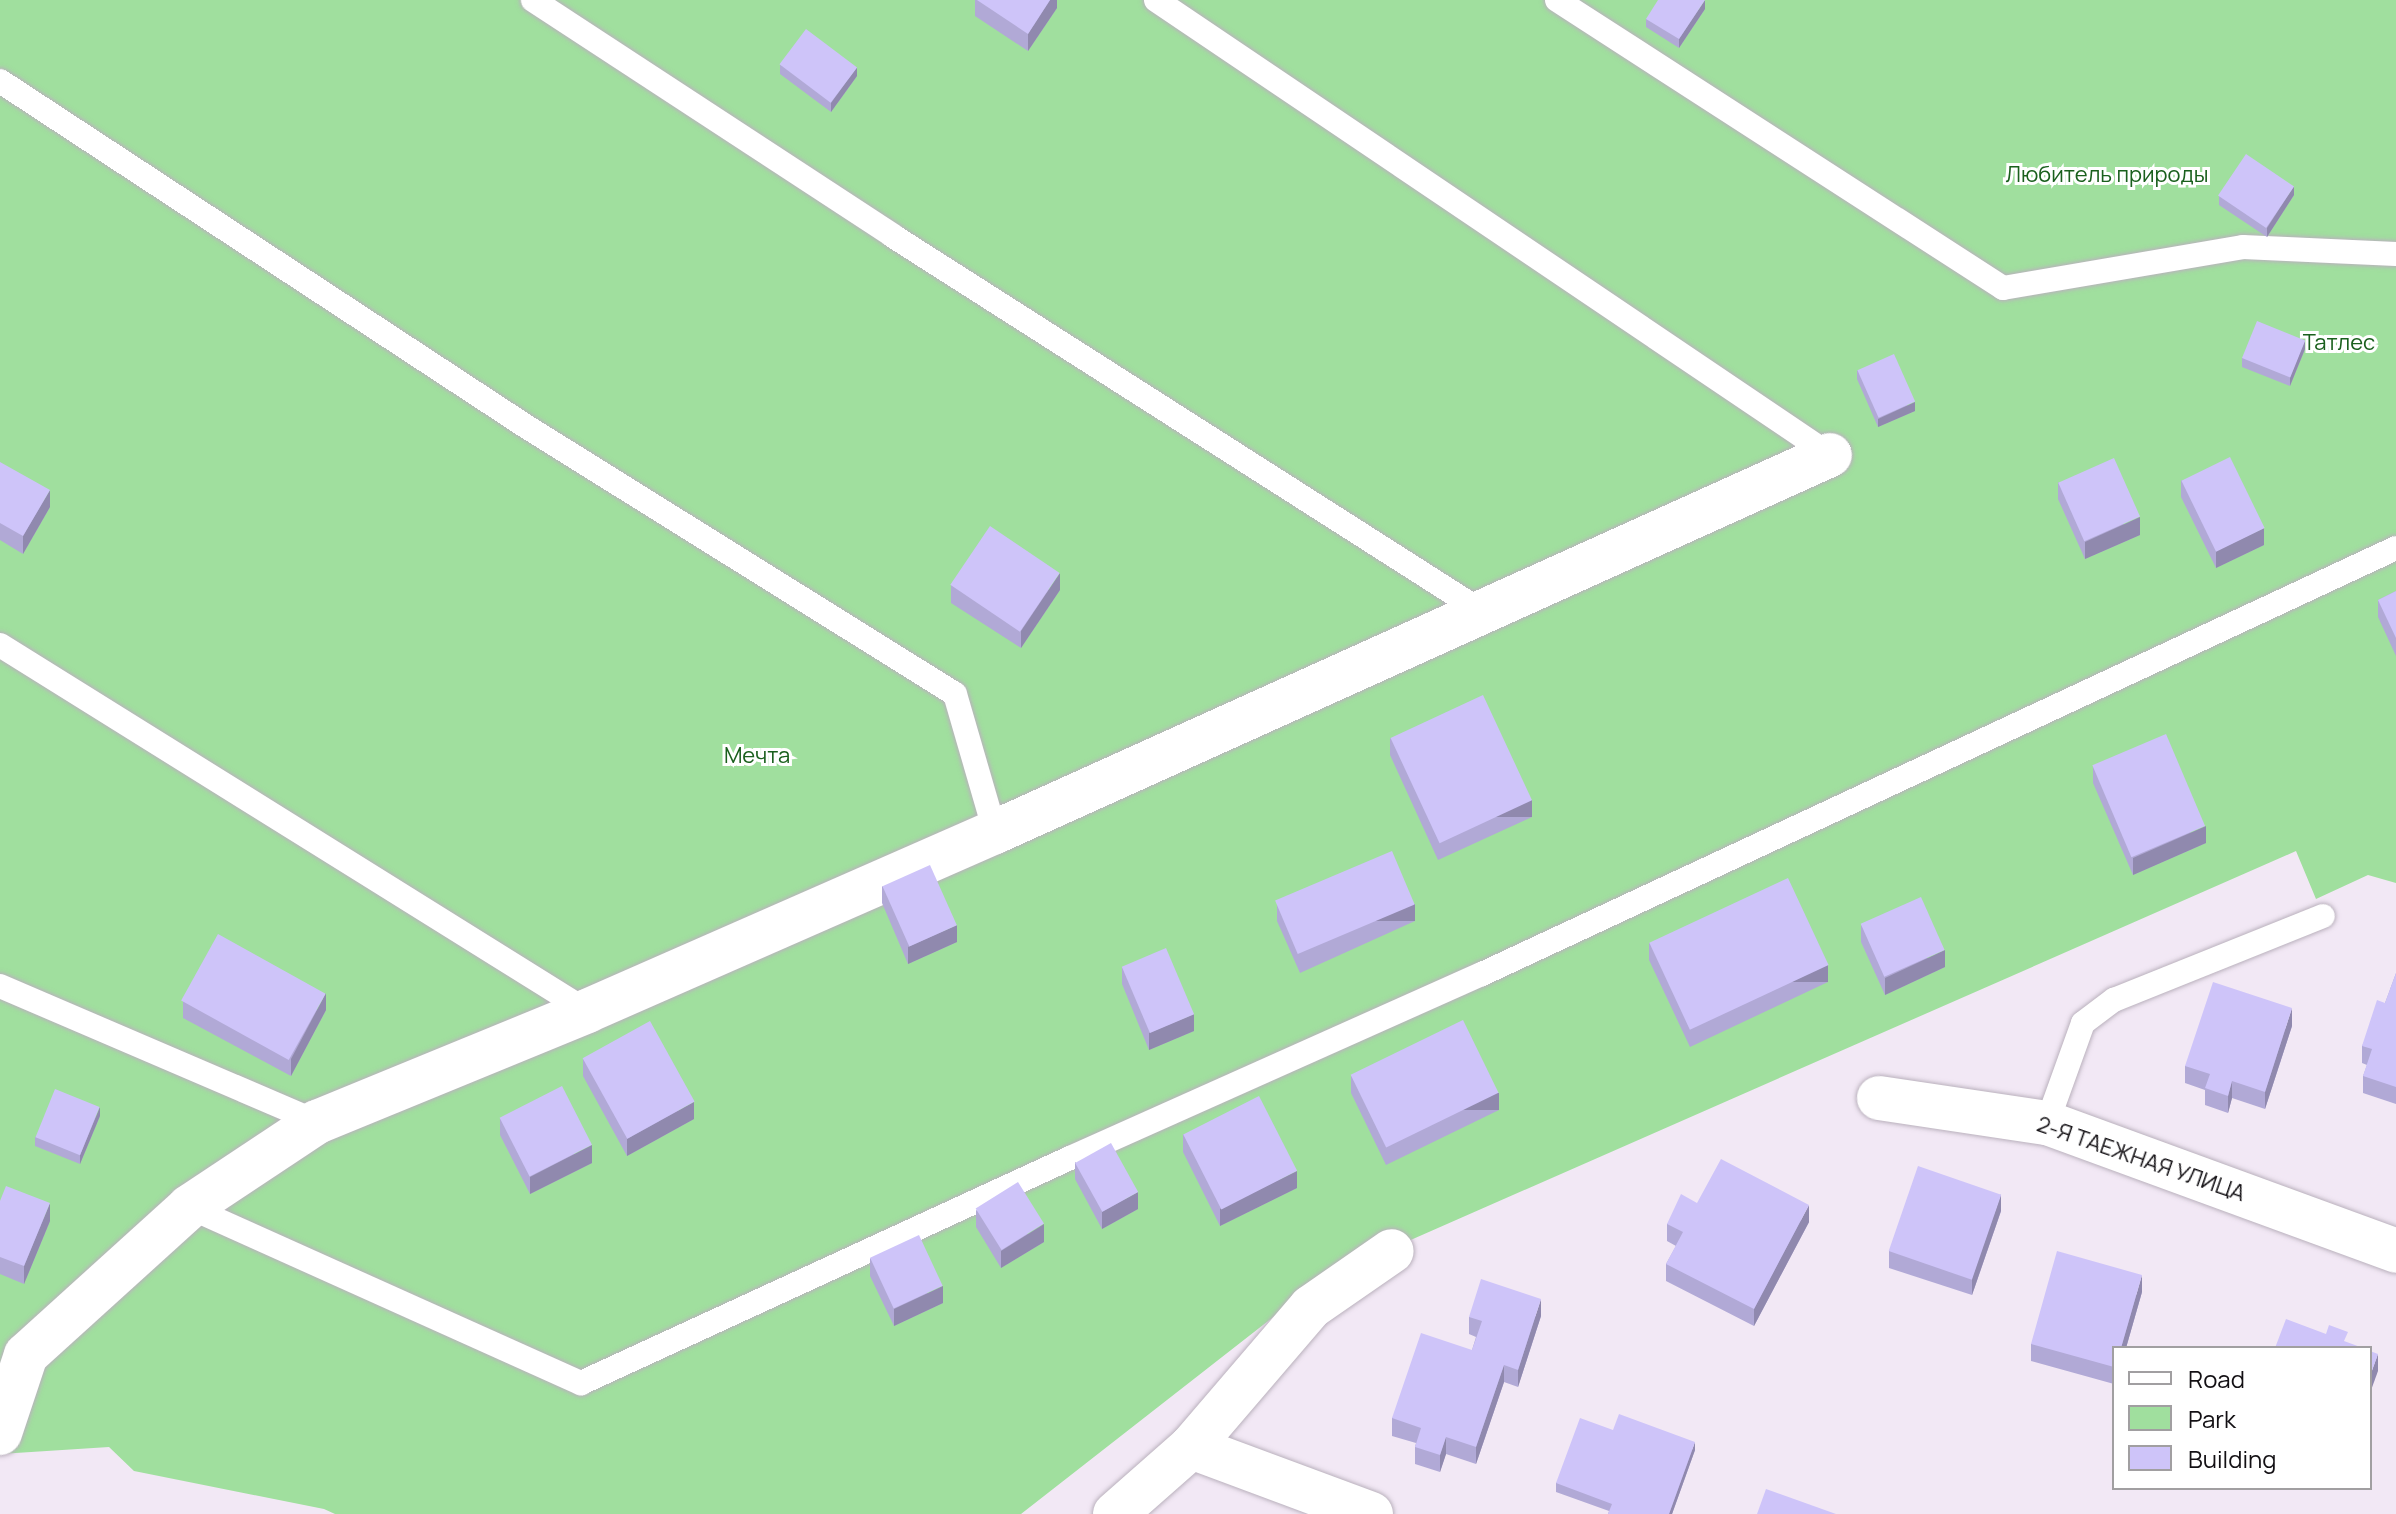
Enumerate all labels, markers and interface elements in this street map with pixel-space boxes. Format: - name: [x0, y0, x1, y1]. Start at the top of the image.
- park label: Любитель природы: [2006, 162, 2208, 188]
- park label: Татлес: [2303, 330, 2375, 356]
- park label: Мечта: [724, 743, 790, 769]
- street label: 2-Я ТАЕЖНАЯ УЛИЦА: [2033, 1111, 2249, 1207]
- legend: [2112, 1346, 2372, 1490]
- text: Road: [2188, 1362, 2245, 1395]
- text: Park: [2188, 1402, 2236, 1435]
- text: Building: [2188, 1442, 2276, 1475]

